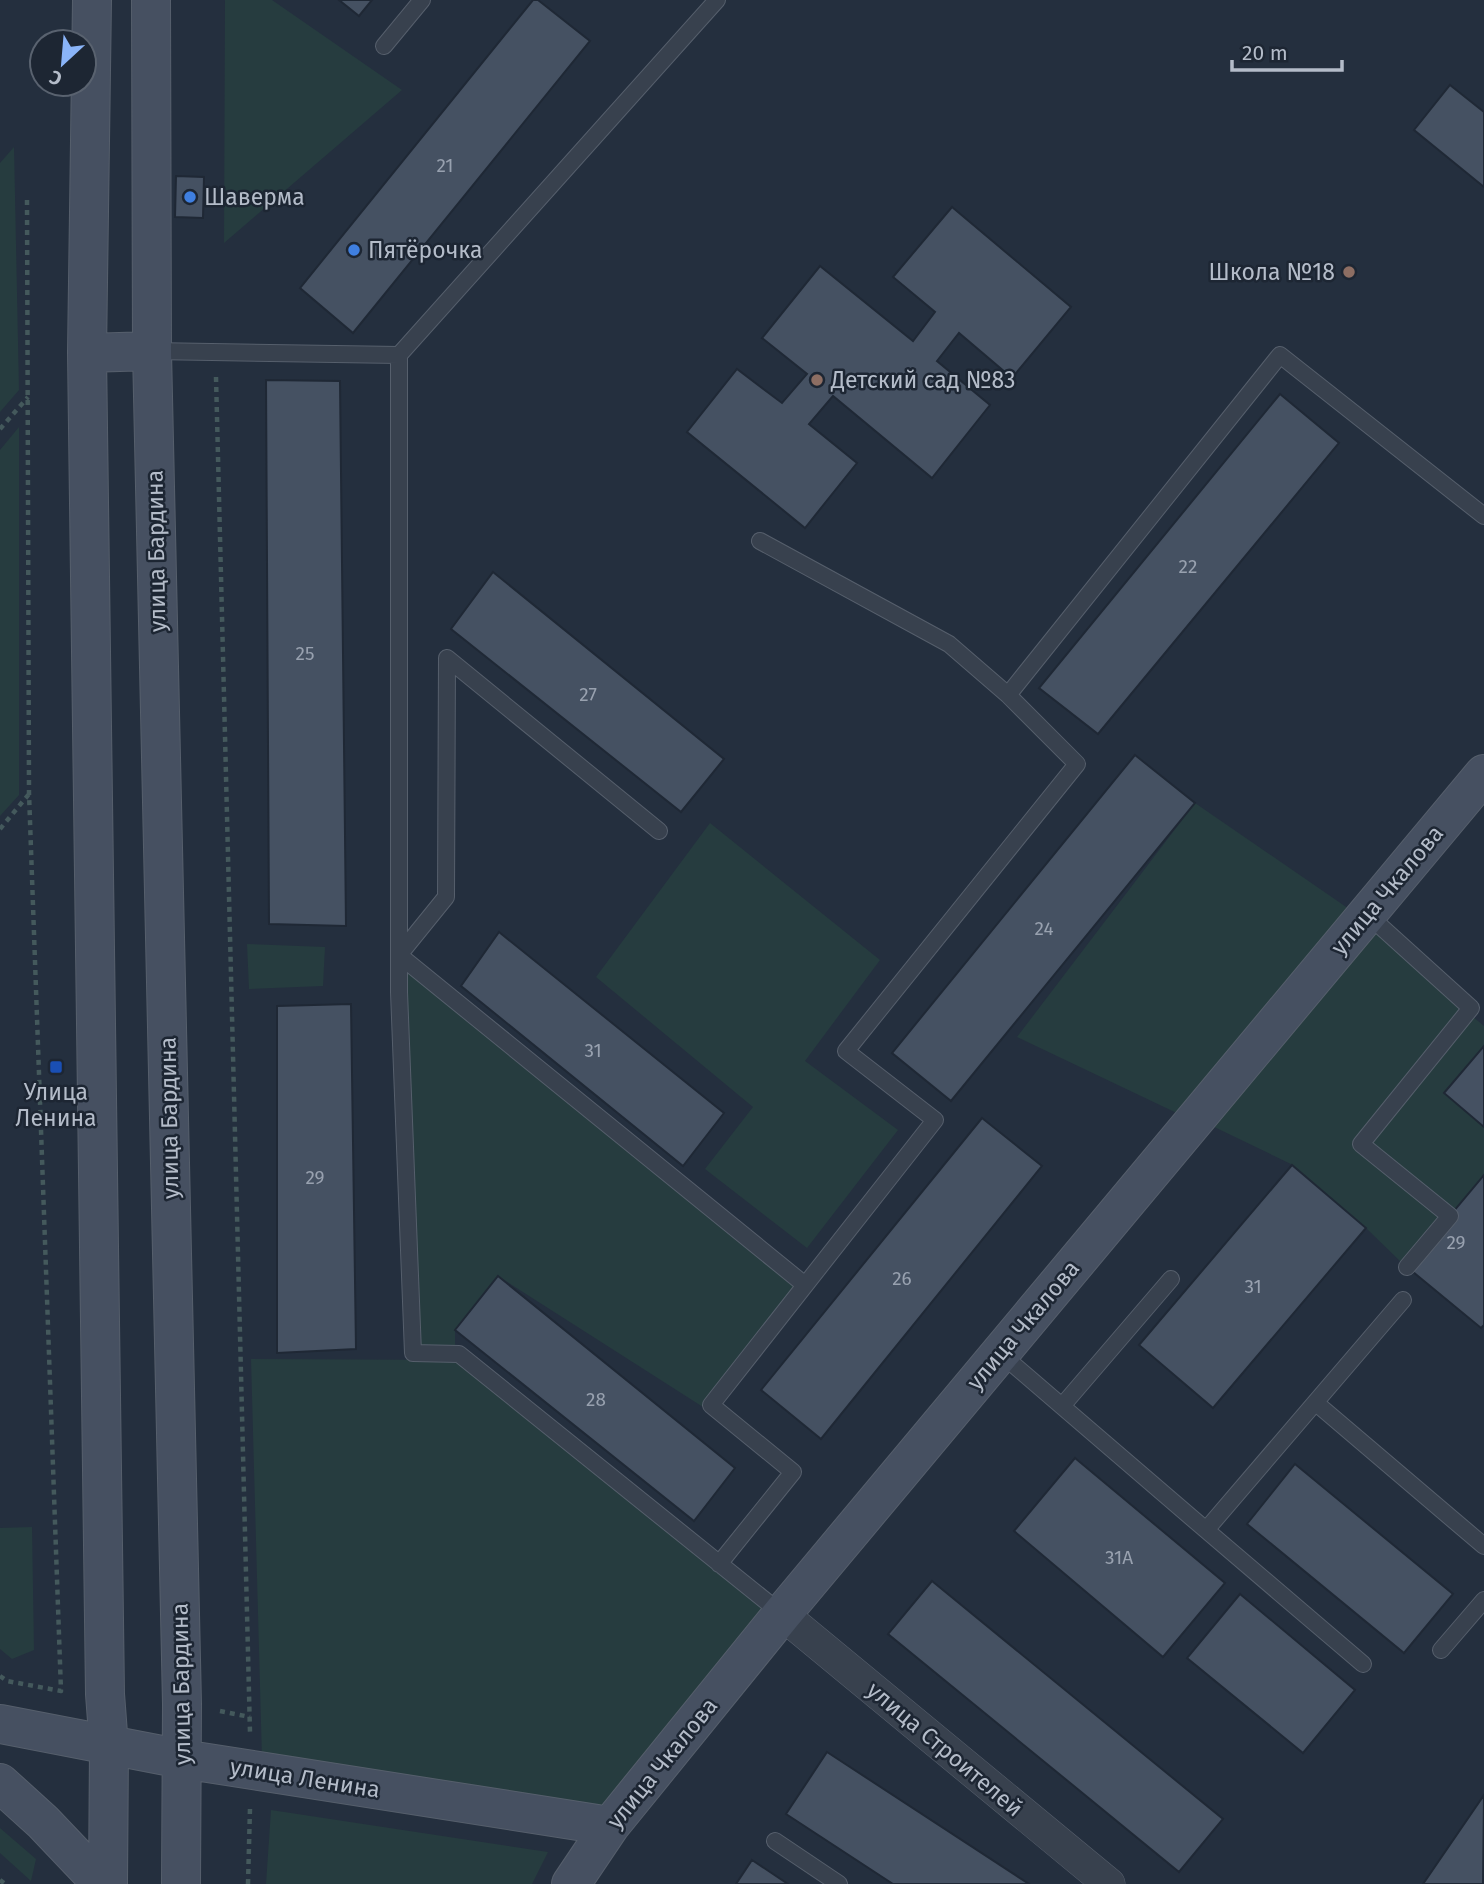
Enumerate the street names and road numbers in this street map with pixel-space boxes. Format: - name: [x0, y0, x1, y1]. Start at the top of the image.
- street label: улица Бардина: [141, 470, 171, 632]
- street label: улица Чкалова: [1325, 820, 1449, 960]
- street label: улица Бардина: [154, 1037, 184, 1199]
- street label: улица Чкалова: [961, 1255, 1085, 1395]
- street label: улица Бардина: [166, 1603, 196, 1765]
- street label: улица Строителей: [861, 1676, 1029, 1822]
- street label: улица Чкалова: [601, 1692, 723, 1834]
- street label: улица Ленина: [228, 1752, 382, 1804]

